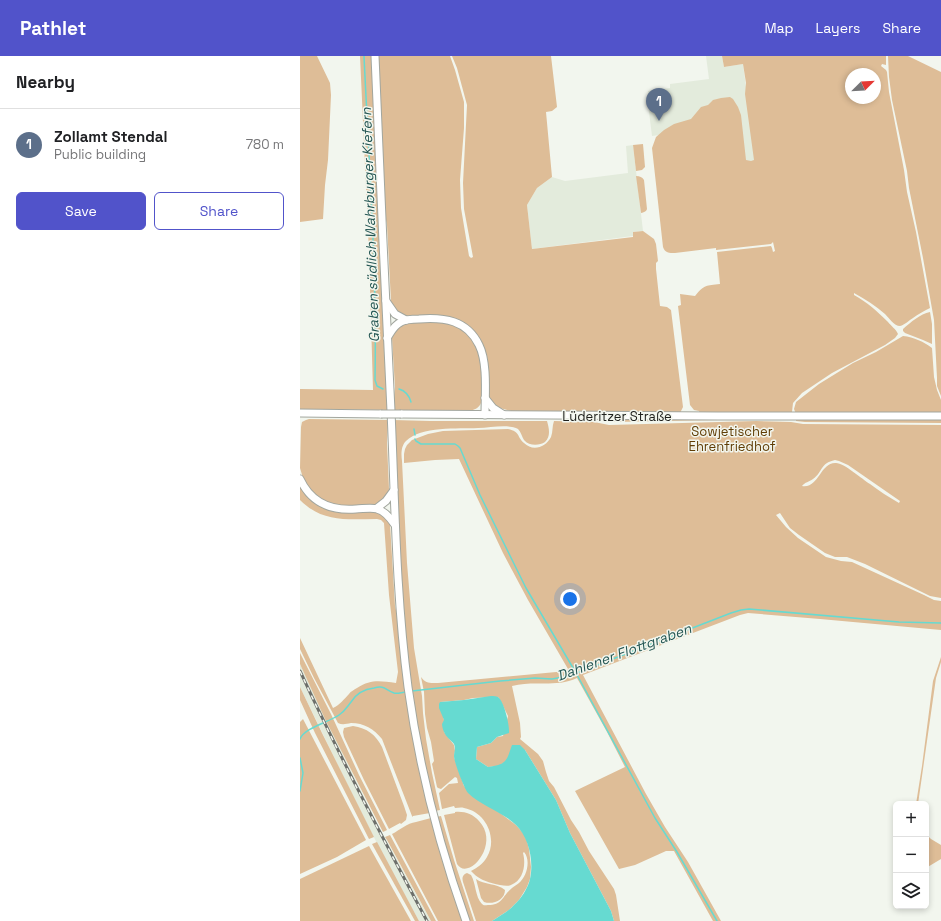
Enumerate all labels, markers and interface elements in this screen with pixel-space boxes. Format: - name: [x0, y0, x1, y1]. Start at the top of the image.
- text: Pathlet: [20, 16, 86, 41]
- text: Map: [764, 19, 794, 37]
- text: Layers: [816, 19, 860, 37]
- text: Share: [882, 19, 921, 37]
- north arrow: [845, 68, 881, 104]
- text: Nearby: [16, 71, 75, 93]
- pin: 1: [646, 88, 672, 121]
- water label: Graben südlich Wahrburger Kiefern: [357, 107, 383, 343]
- text: Zollamt Stendal: [54, 127, 167, 146]
- text: 1: [26, 136, 32, 153]
- text: 780 m: [246, 136, 284, 153]
- text: Public building: [54, 146, 146, 163]
- button: Save: [16, 192, 146, 230]
- button: Share: [154, 192, 284, 230]
- street label: Lüderitzer Straße: [562, 408, 672, 425]
- park label: Sowjetischer Ehrenfriedhof: [689, 423, 776, 455]
- your location: [560, 589, 580, 609]
- water label: Dahlener Flottgraben: [554, 619, 694, 685]
- map controls: [893, 801, 929, 909]
- button: +: [893, 801, 929, 837]
- button: −: [893, 837, 929, 873]
- button: layers: [893, 873, 929, 909]

